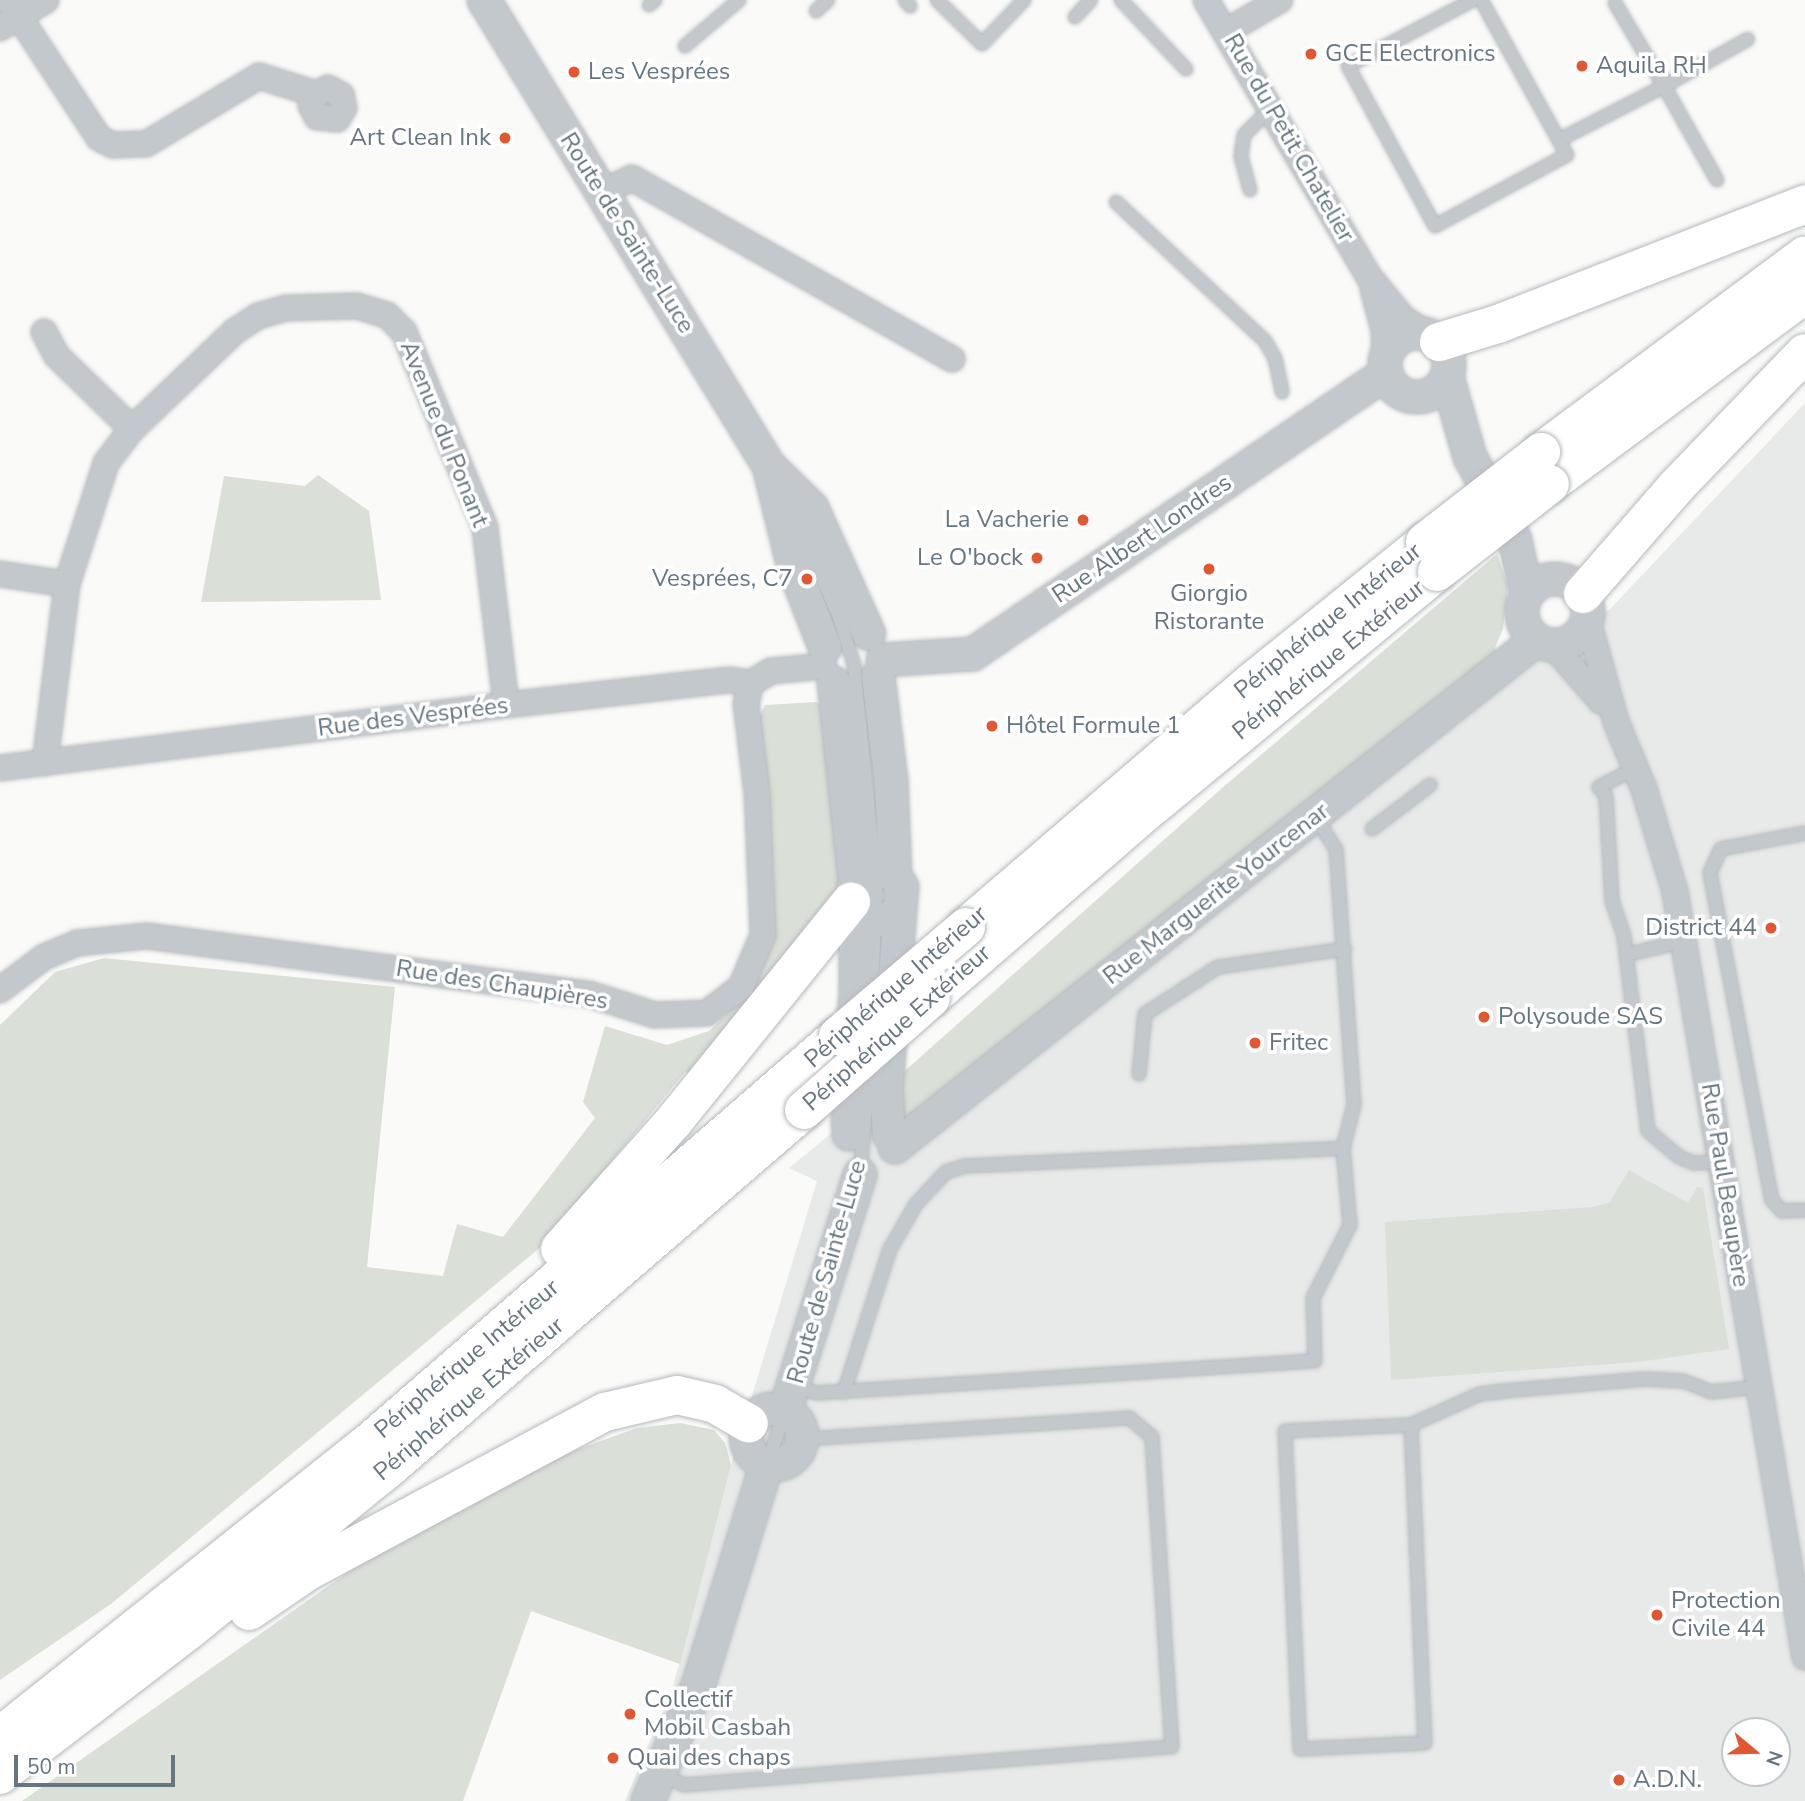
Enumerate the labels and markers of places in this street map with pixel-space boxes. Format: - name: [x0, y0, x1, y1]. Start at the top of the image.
- place label: GCE Electronics: [1325, 40, 1496, 68]
- marker: GCE Electronics: [1303, 46, 1319, 62]
- place label: Aquila RH: [1596, 52, 1707, 80]
- place label: Les Vesprées: [588, 58, 730, 86]
- marker: Aquila RH: [1574, 58, 1590, 74]
- marker: Les Vesprées: [566, 64, 582, 80]
- place label: Art Clean Ink: [350, 124, 491, 152]
- marker: Art Clean Ink: [497, 130, 513, 146]
- place label: La Vacherie: [945, 506, 1069, 534]
- marker: La Vacherie: [1075, 512, 1091, 528]
- place label: Le O'bock: [917, 544, 1023, 572]
- marker: Le O'bock: [1029, 550, 1045, 566]
- marker: Giorgio Ristorante: [1201, 561, 1217, 577]
- place label: Vesprées, C7: [652, 565, 793, 593]
- marker: Vesprées, C7: [799, 571, 815, 587]
- place label: Giorgio Ristorante: [1154, 580, 1264, 636]
- place label: Hôtel Formule 1: [1006, 712, 1181, 740]
- marker: Hôtel Formule 1: [984, 718, 1000, 734]
- place label: District 44: [1645, 914, 1757, 942]
- marker: District 44: [1763, 920, 1779, 936]
- place label: Polysoude SAS: [1498, 1003, 1663, 1031]
- marker: Polysoude SAS: [1476, 1009, 1492, 1025]
- place label: Fritec: [1269, 1029, 1328, 1057]
- marker: Fritec: [1247, 1035, 1263, 1051]
- place label: Protection Civile 44: [1671, 1587, 1781, 1643]
- marker: Protection Civile 44: [1649, 1607, 1665, 1623]
- place label: Collectif Mobil Casbah: [644, 1686, 791, 1742]
- marker: Collectif Mobil Casbah: [622, 1706, 638, 1722]
- place label: Quai des chaps: [627, 1744, 791, 1772]
- marker: Quai des chaps: [605, 1750, 621, 1766]
- place label: A.D.N.: [1633, 1766, 1702, 1794]
- marker: A.D.N.: [1611, 1772, 1627, 1788]

